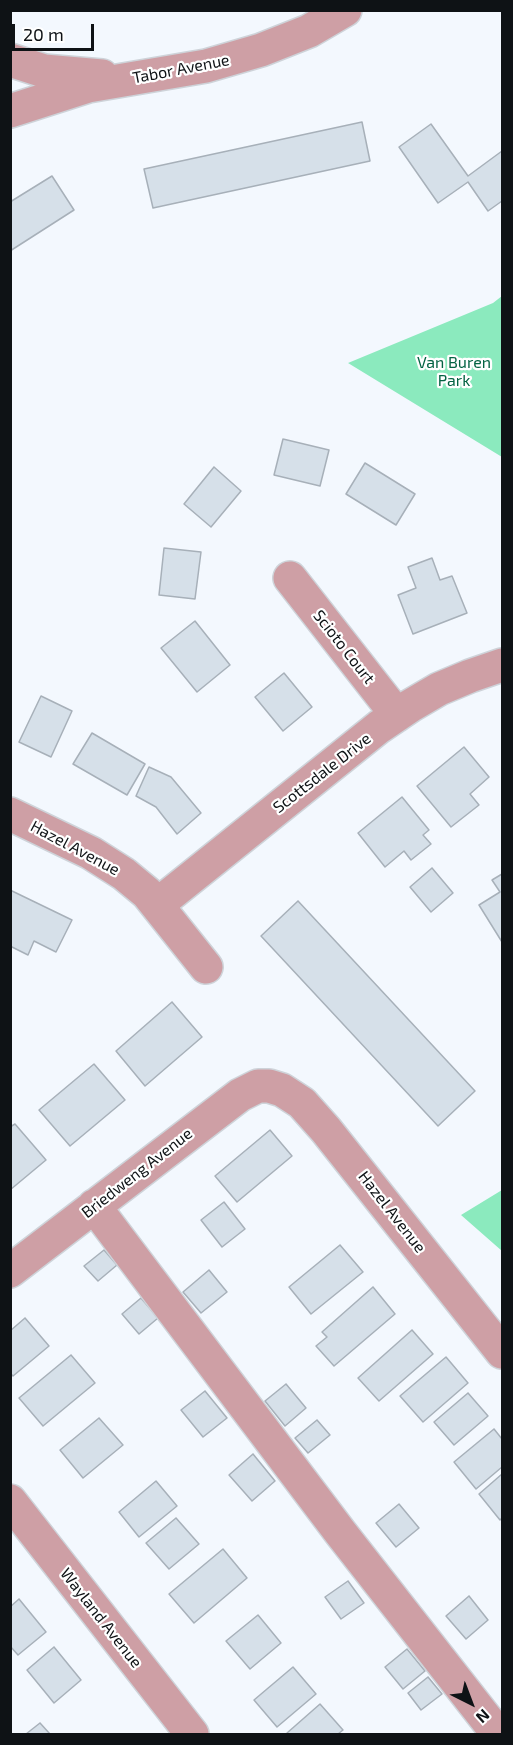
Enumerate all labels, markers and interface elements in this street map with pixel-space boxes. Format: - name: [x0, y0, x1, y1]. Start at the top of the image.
- scale bar: [15, 12, 98, 50]
- text: 20 m: [23, 23, 64, 45]
- street label: Tabor Avenue: [131, 50, 231, 88]
- park label: Van Buren Park: [417, 353, 491, 391]
- street label: Scioto Court: [309, 606, 379, 688]
- street label: Scottsdale Drive: [269, 729, 375, 817]
- street label: Hazel Avenue: [27, 816, 123, 880]
- street label: Briedweng Avenue: [78, 1124, 196, 1222]
- street label: Hazel Avenue: [354, 1167, 430, 1257]
- street label: Wayland Avenue: [56, 1564, 146, 1672]
- north arrow: [441, 1673, 501, 1733]
- text: N: [473, 1706, 494, 1728]

